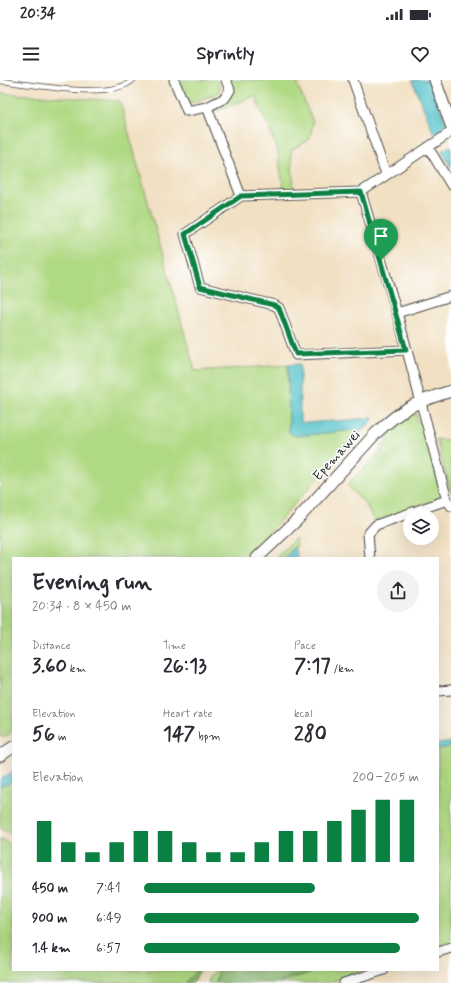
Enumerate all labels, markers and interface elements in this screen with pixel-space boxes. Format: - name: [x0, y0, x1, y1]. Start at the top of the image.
- text: 20:34: [20, 4, 56, 24]
- text: Sprintly: [196, 42, 255, 66]
- icon: menu: [20, 43, 42, 65]
- icon: heart: [409, 43, 431, 65]
- pin: [364, 219, 398, 260]
- icon: arrive: [370, 225, 392, 247]
- street label: Epemawei: [309, 426, 365, 485]
- map controls: [403, 509, 439, 545]
- button: layers: [403, 509, 439, 545]
- text: Evening run: [32, 569, 152, 597]
- button: share: [377, 570, 419, 612]
- text: 20:34 · 8 × 450 m: [32, 598, 132, 615]
- text: Distance: [32, 639, 71, 653]
- text: Time: [163, 639, 186, 653]
- text: Pace: [294, 639, 316, 653]
- text: 3.60: [32, 653, 67, 680]
- text: 26:13: [163, 653, 207, 680]
- text: 7:17: [294, 653, 330, 680]
- text: km: [67, 662, 86, 676]
- text: /km: [330, 662, 354, 676]
- text: Elevation: [32, 707, 75, 721]
- text: Heart rate: [163, 707, 212, 721]
- text: kcal: [294, 707, 312, 721]
- text: 56: [32, 721, 55, 748]
- text: 147: [163, 721, 195, 748]
- text: 280: [294, 721, 327, 748]
- text: m: [55, 730, 67, 744]
- text: bpm: [195, 730, 220, 744]
- text: Elevation: [32, 769, 83, 786]
- text: 200–205 m: [352, 769, 419, 786]
- text: 450 m: [32, 880, 68, 897]
- text: 7:41: [96, 880, 121, 897]
- text: 900 m: [32, 910, 68, 927]
- text: 6:49: [96, 910, 121, 927]
- text: 1.4 km: [32, 940, 71, 957]
- text: 6:57: [96, 940, 120, 957]

